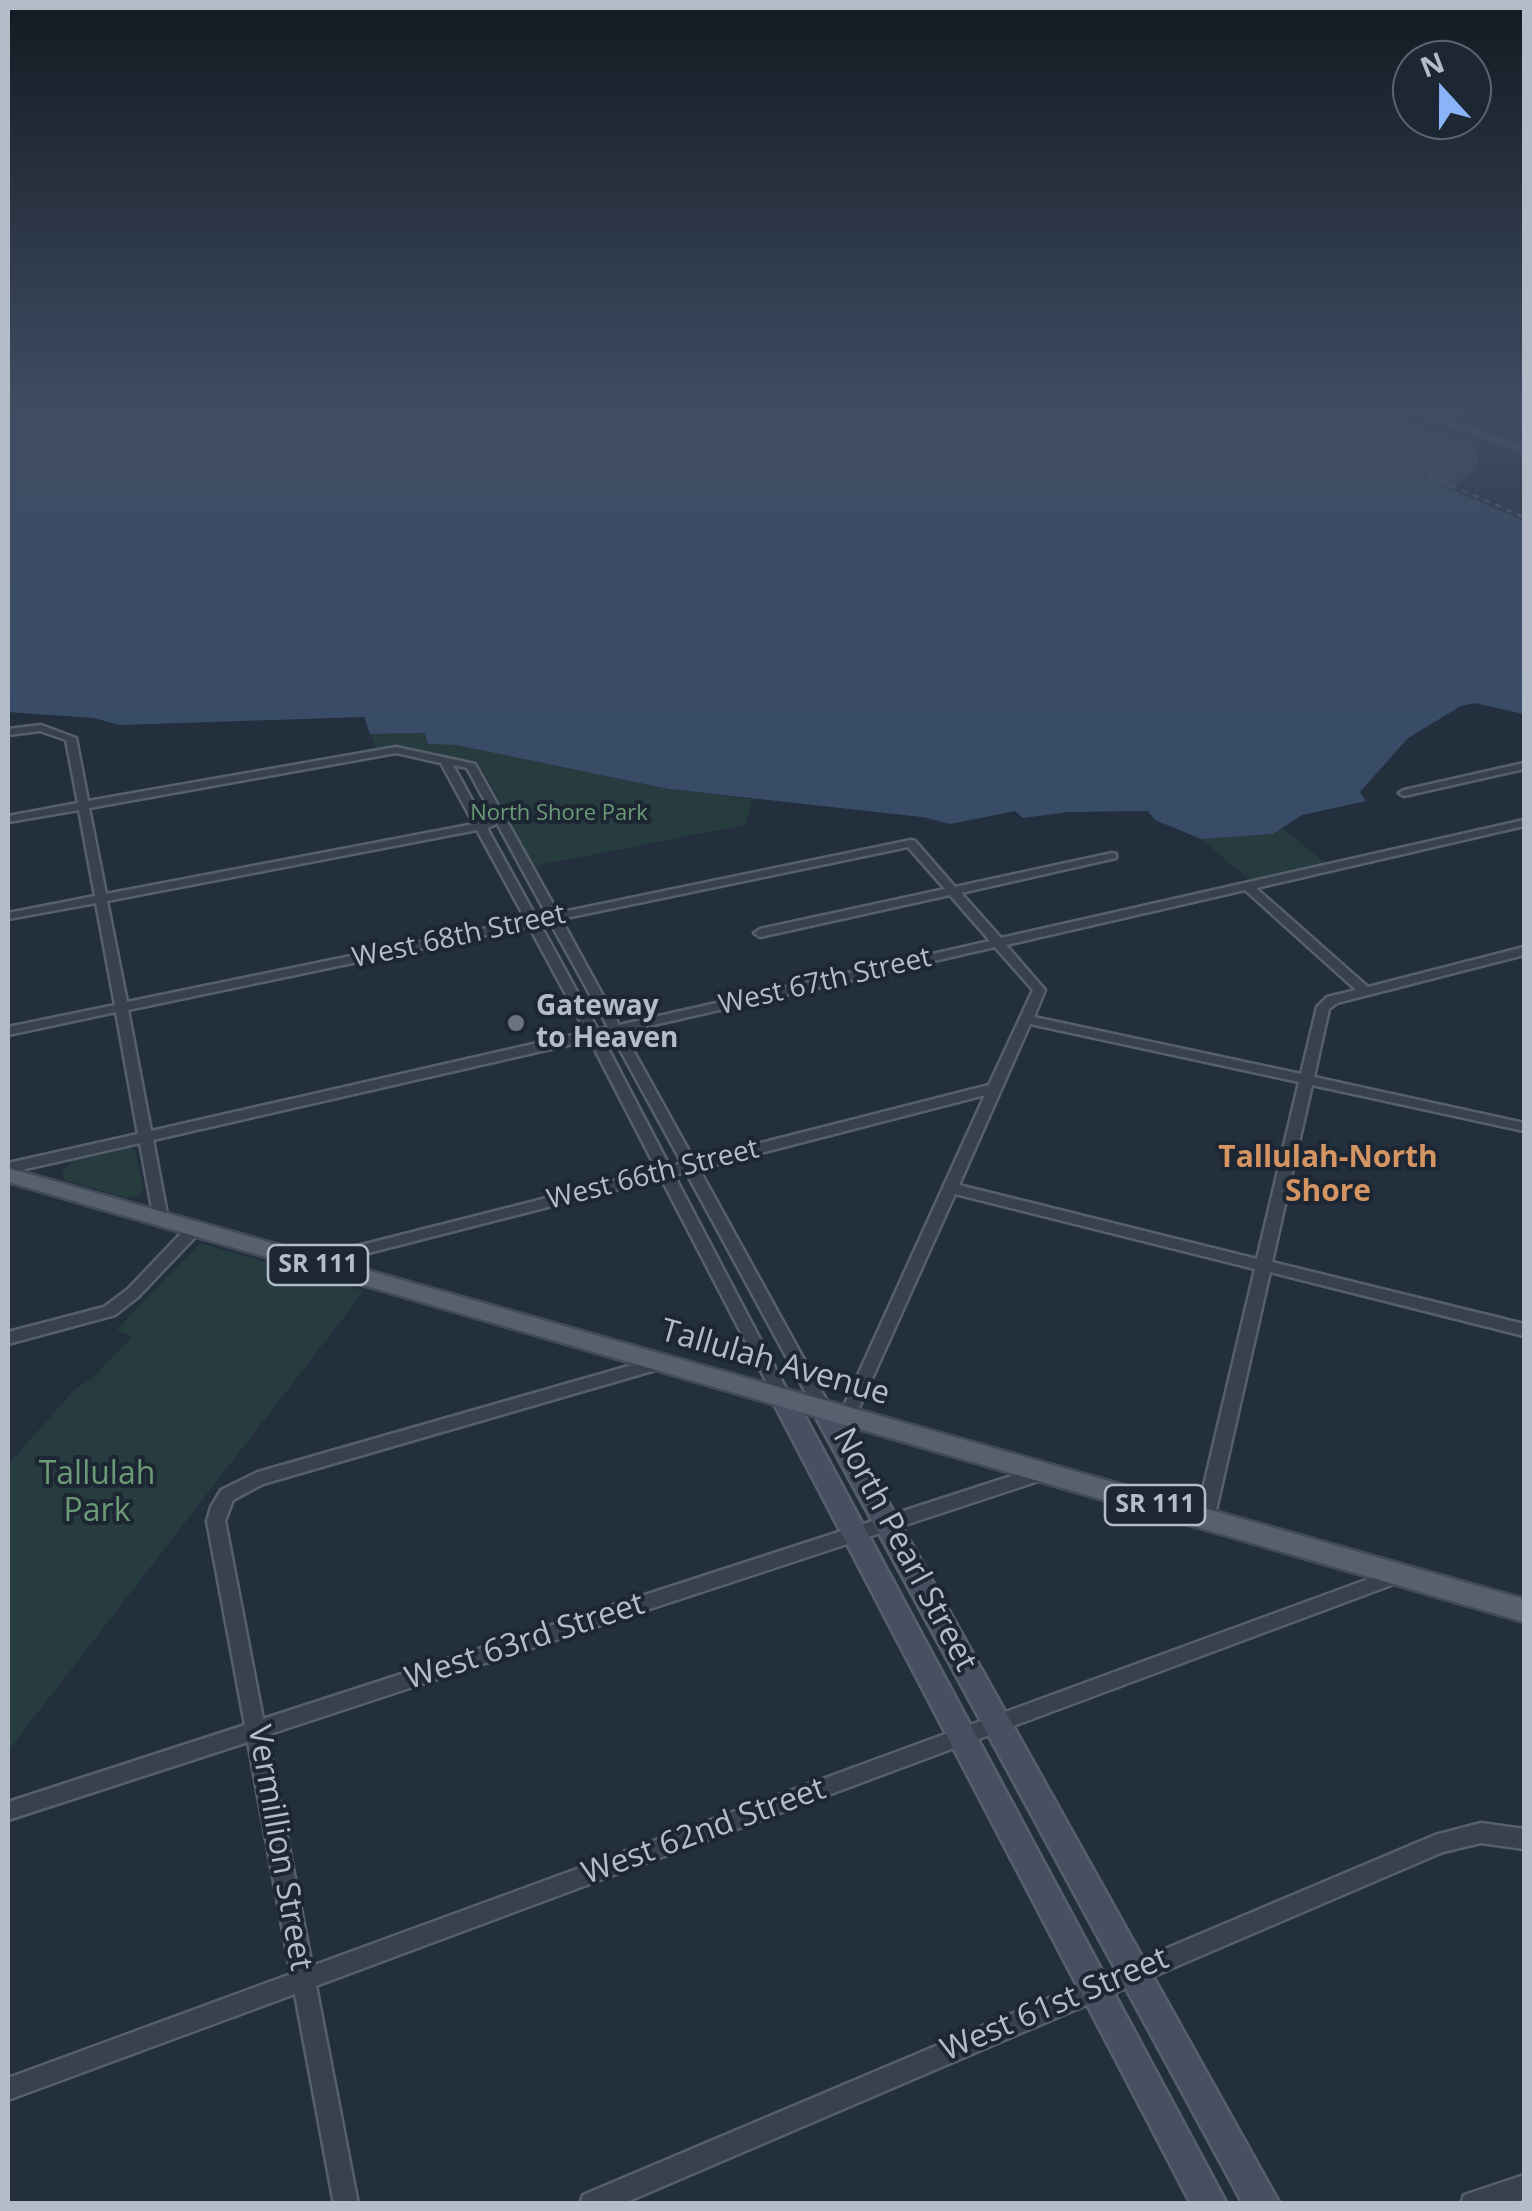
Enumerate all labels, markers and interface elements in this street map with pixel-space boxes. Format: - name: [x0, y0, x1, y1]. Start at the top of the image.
- north arrow: [1392, 40, 1492, 140]
- text: N: [1415, 42, 1449, 86]
- park label: North Shore Park: [470, 801, 648, 827]
- street label: West 68th Street: [349, 898, 569, 976]
- street label: West 67th Street: [716, 941, 934, 1023]
- place label: Gateway to Heaven: [536, 990, 679, 1056]
- marker: Gateway to Heaven: [505, 1012, 527, 1034]
- street label: West 66th Street: [544, 1132, 762, 1218]
- district label: Tallulah-North Shore: [1218, 1140, 1438, 1210]
- road number: SR 111: [268, 1245, 368, 1285]
- street label: Tallulah Avenue: [656, 1312, 894, 1414]
- street label: North Pearl Street: [824, 1422, 984, 1678]
- park label: Tallulah Park: [39, 1456, 155, 1531]
- road number: SR 111: [1105, 1485, 1205, 1525]
- street label: West 63rd Street: [400, 1585, 650, 1699]
- street label: Vermillion Street: [239, 1722, 319, 1974]
- street label: West 62nd Street: [577, 1770, 831, 1894]
- street label: West 61st Street: [935, 1940, 1175, 2070]

